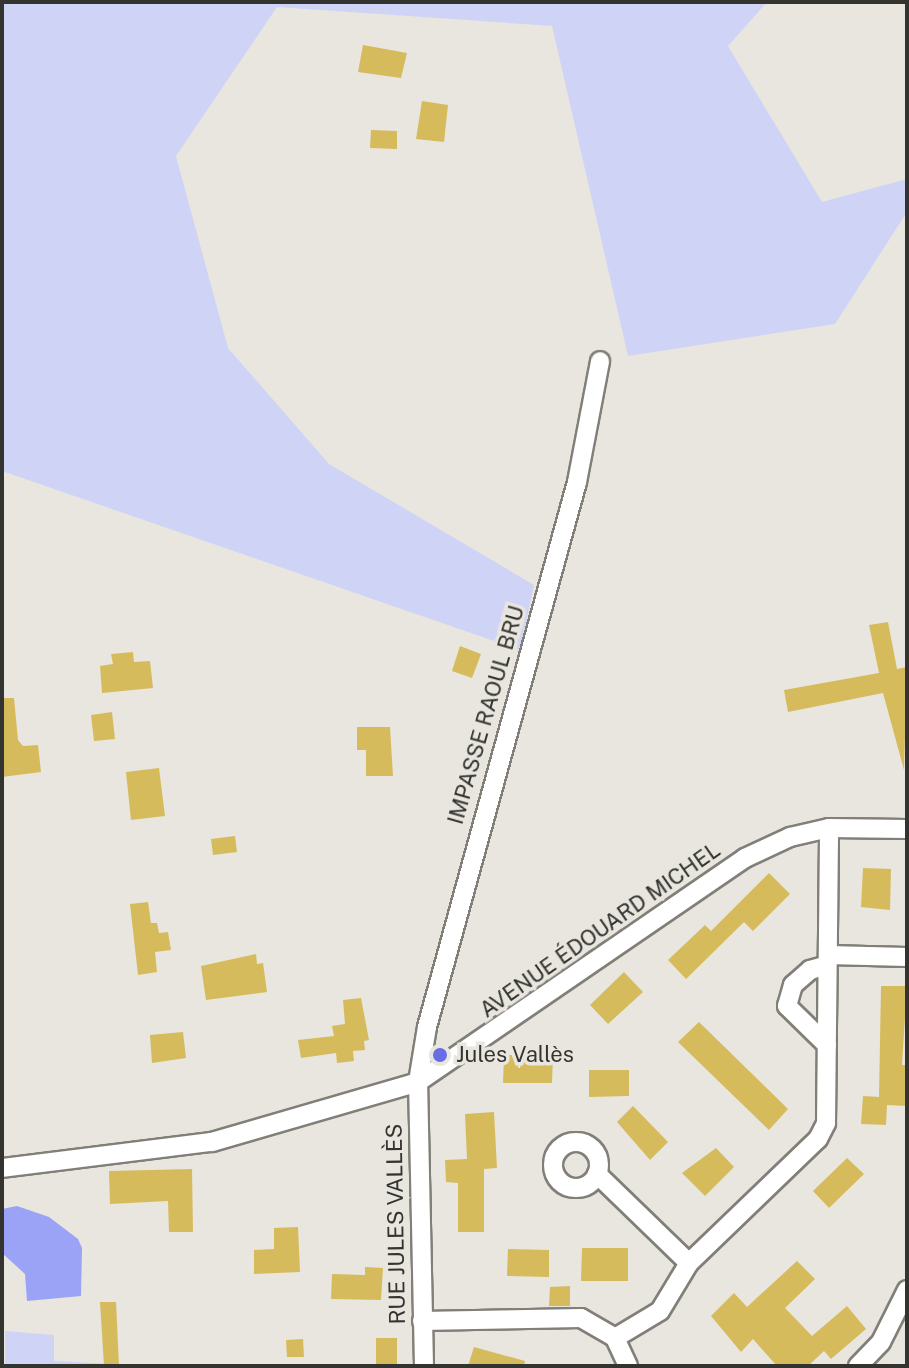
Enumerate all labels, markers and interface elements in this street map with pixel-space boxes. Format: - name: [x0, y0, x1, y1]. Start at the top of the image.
- street label: IMPASSE RAOUL BRU: [442, 603, 530, 827]
- street label: AVENUE ÉDOUARD MICHEL: [475, 837, 725, 1023]
- place label: Jules Vallès: [456, 1042, 574, 1068]
- marker: Jules Vallès: [431, 1046, 449, 1064]
- street label: RUE JULES VALLÈS: [381, 1123, 411, 1325]

